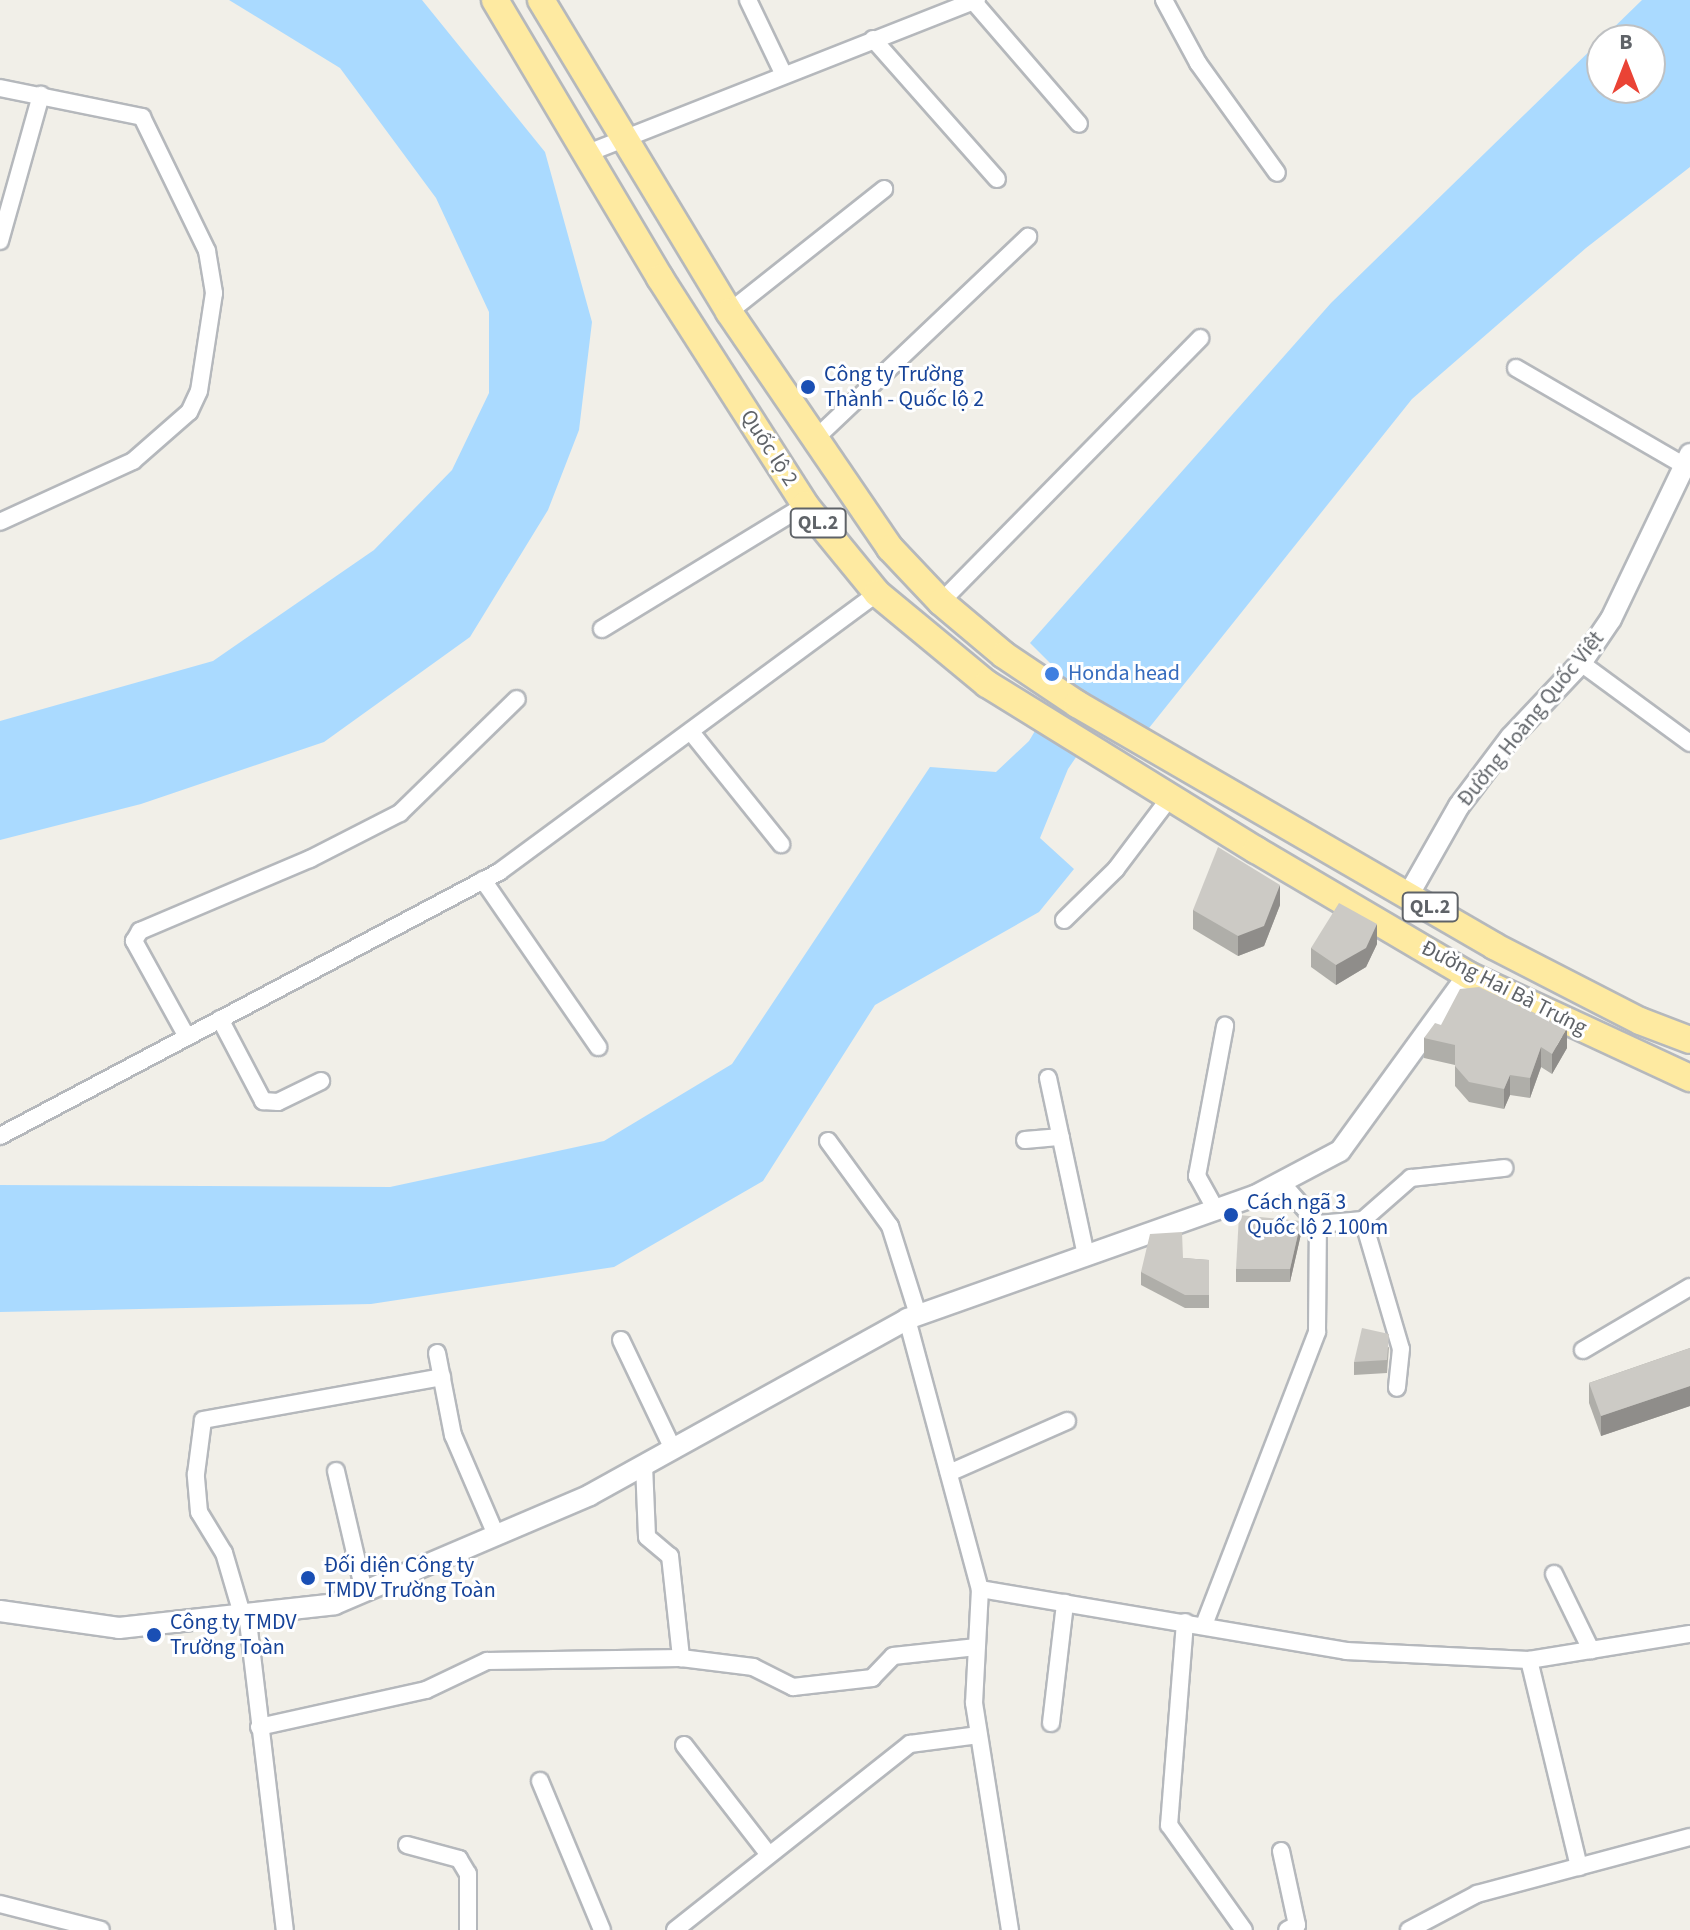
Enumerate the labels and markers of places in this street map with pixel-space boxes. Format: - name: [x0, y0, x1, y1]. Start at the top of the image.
- place label: Công ty Trường Thành - Quốc lộ 2: [824, 361, 984, 412]
- marker: Công ty Trường Thành - Quốc lộ 2: [799, 378, 817, 396]
- place label: Honda head: [1068, 661, 1180, 687]
- marker: Honda head: [1043, 665, 1061, 683]
- place label: Cách ngã 3 Quốc lộ 2 100m: [1247, 1189, 1388, 1240]
- marker: Cách ngã 3 Quốc lộ 2 100m: [1222, 1206, 1240, 1224]
- place label: Đối diện Công ty TMDV Trường Toàn: [324, 1552, 496, 1604]
- marker: Đối diện Công ty TMDV Trường Toàn: [299, 1569, 317, 1587]
- place label: Công ty TMDV Trường Toàn: [170, 1609, 297, 1660]
- marker: Công ty TMDV Trường Toàn: [145, 1626, 163, 1644]

